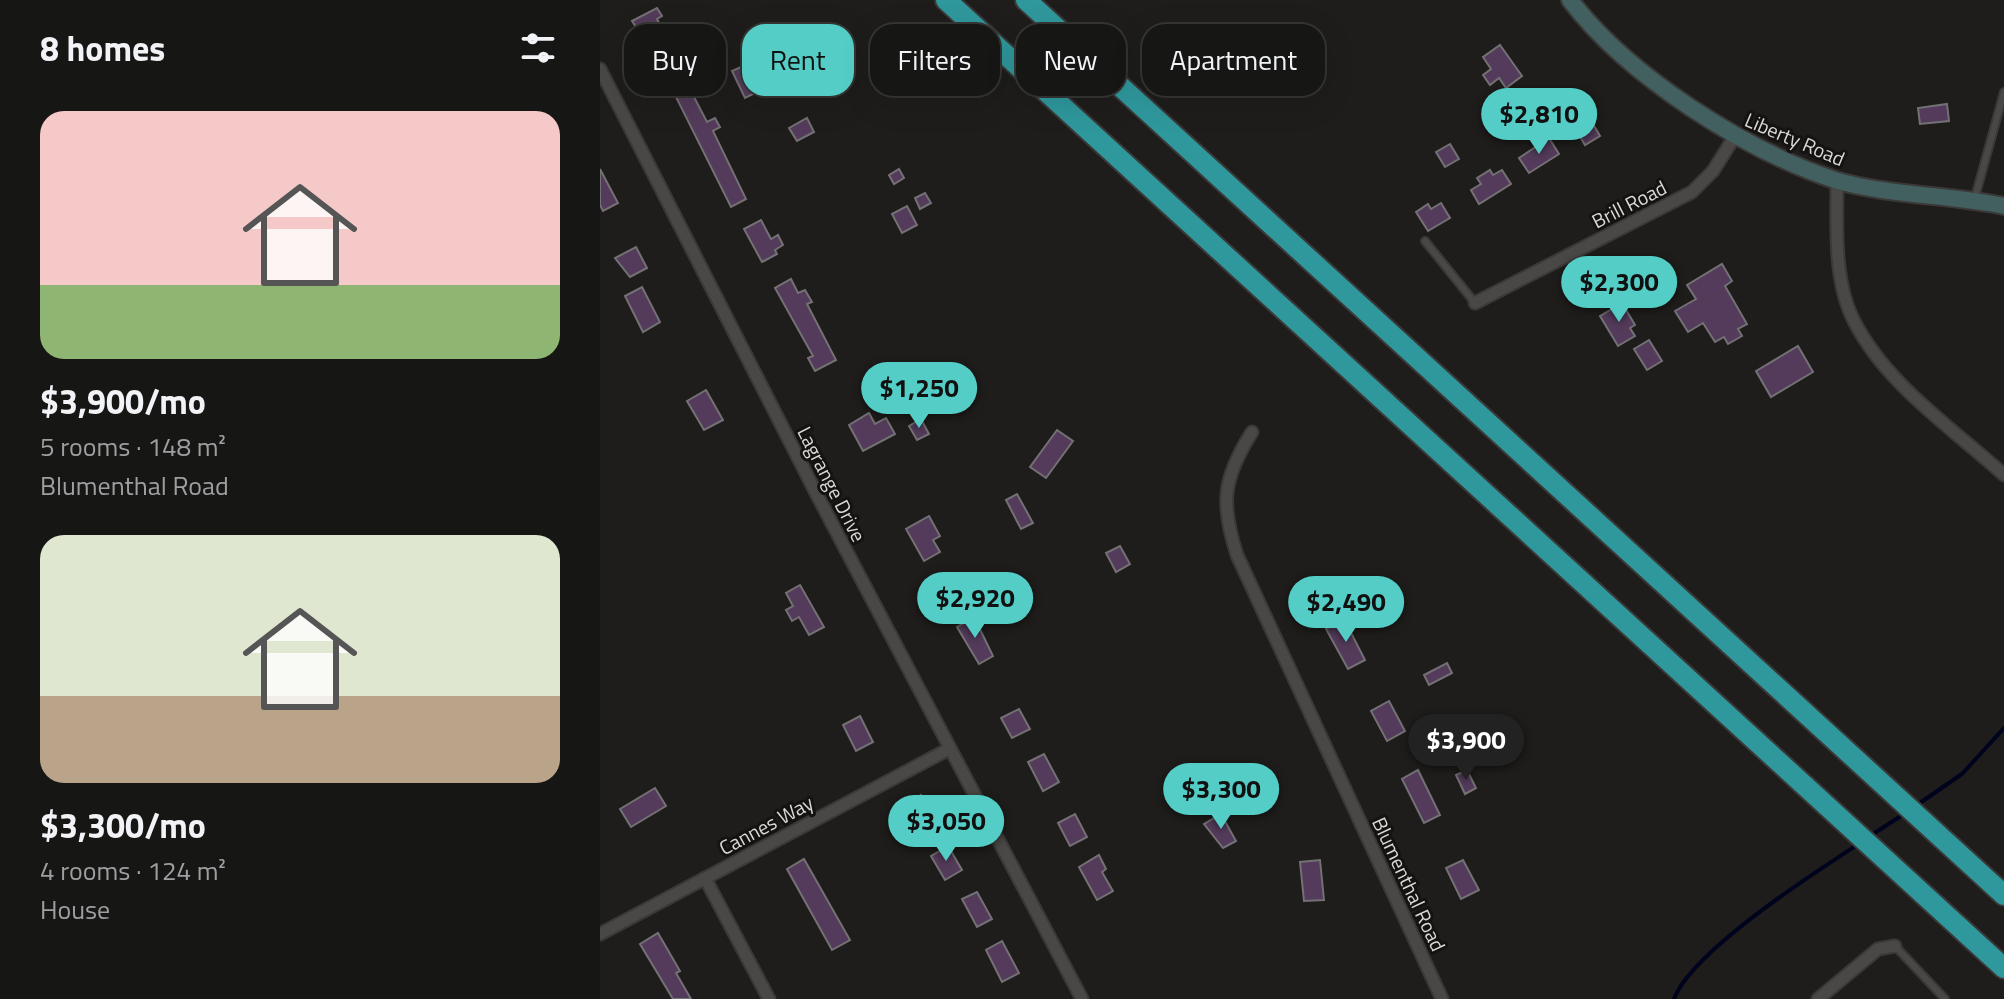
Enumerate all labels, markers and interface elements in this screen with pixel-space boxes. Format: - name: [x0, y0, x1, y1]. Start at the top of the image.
- text: 8 homes: [40, 22, 165, 74]
- chip: Buy: [624, 24, 726, 96]
- chip: Rent: [742, 24, 854, 96]
- chip: Filters: [870, 24, 1000, 96]
- chip: New: [1016, 24, 1126, 96]
- chip: Apartment: [1142, 24, 1325, 96]
- icon: filters: [516, 26, 560, 70]
- pin: $2,810: [1474, 88, 1604, 156]
- text: $2,810: [1499, 94, 1579, 133]
- street label: Liberty Road: [1740, 104, 1850, 174]
- icon: home: [228, 163, 372, 307]
- street label: Brill Road: [1586, 172, 1672, 236]
- pin: $2,300: [1554, 256, 1684, 324]
- text: $2,300: [1579, 262, 1659, 301]
- pin: $1,250: [854, 362, 984, 430]
- text: $1,250: [879, 368, 959, 407]
- text: $3,900/mo: [40, 375, 206, 427]
- street label: Lagrange Drive: [790, 421, 874, 547]
- text: 5 rooms · 148 m²: [40, 427, 226, 466]
- text: Blumenthal Road: [40, 466, 229, 505]
- pin: $2,920: [910, 572, 1040, 640]
- pin: $2,490: [1281, 576, 1411, 644]
- text: $2,920: [935, 578, 1015, 617]
- text: $2,490: [1306, 582, 1386, 621]
- icon: home: [228, 587, 372, 731]
- pin: $3,900: [1401, 714, 1531, 782]
- text: $3,900: [1426, 720, 1506, 759]
- pin: $3,300: [1156, 763, 1286, 831]
- text: $3,300: [1181, 769, 1261, 808]
- street label: Cannes Way: [713, 787, 819, 863]
- pin: $3,050: [881, 795, 1011, 863]
- text: $3,300/mo: [40, 799, 206, 851]
- text: $3,050: [906, 801, 986, 840]
- street label: Blumenthal Road: [1364, 812, 1454, 956]
- text: 4 rooms · 124 m²: [40, 851, 226, 890]
- text: House: [40, 890, 110, 929]

